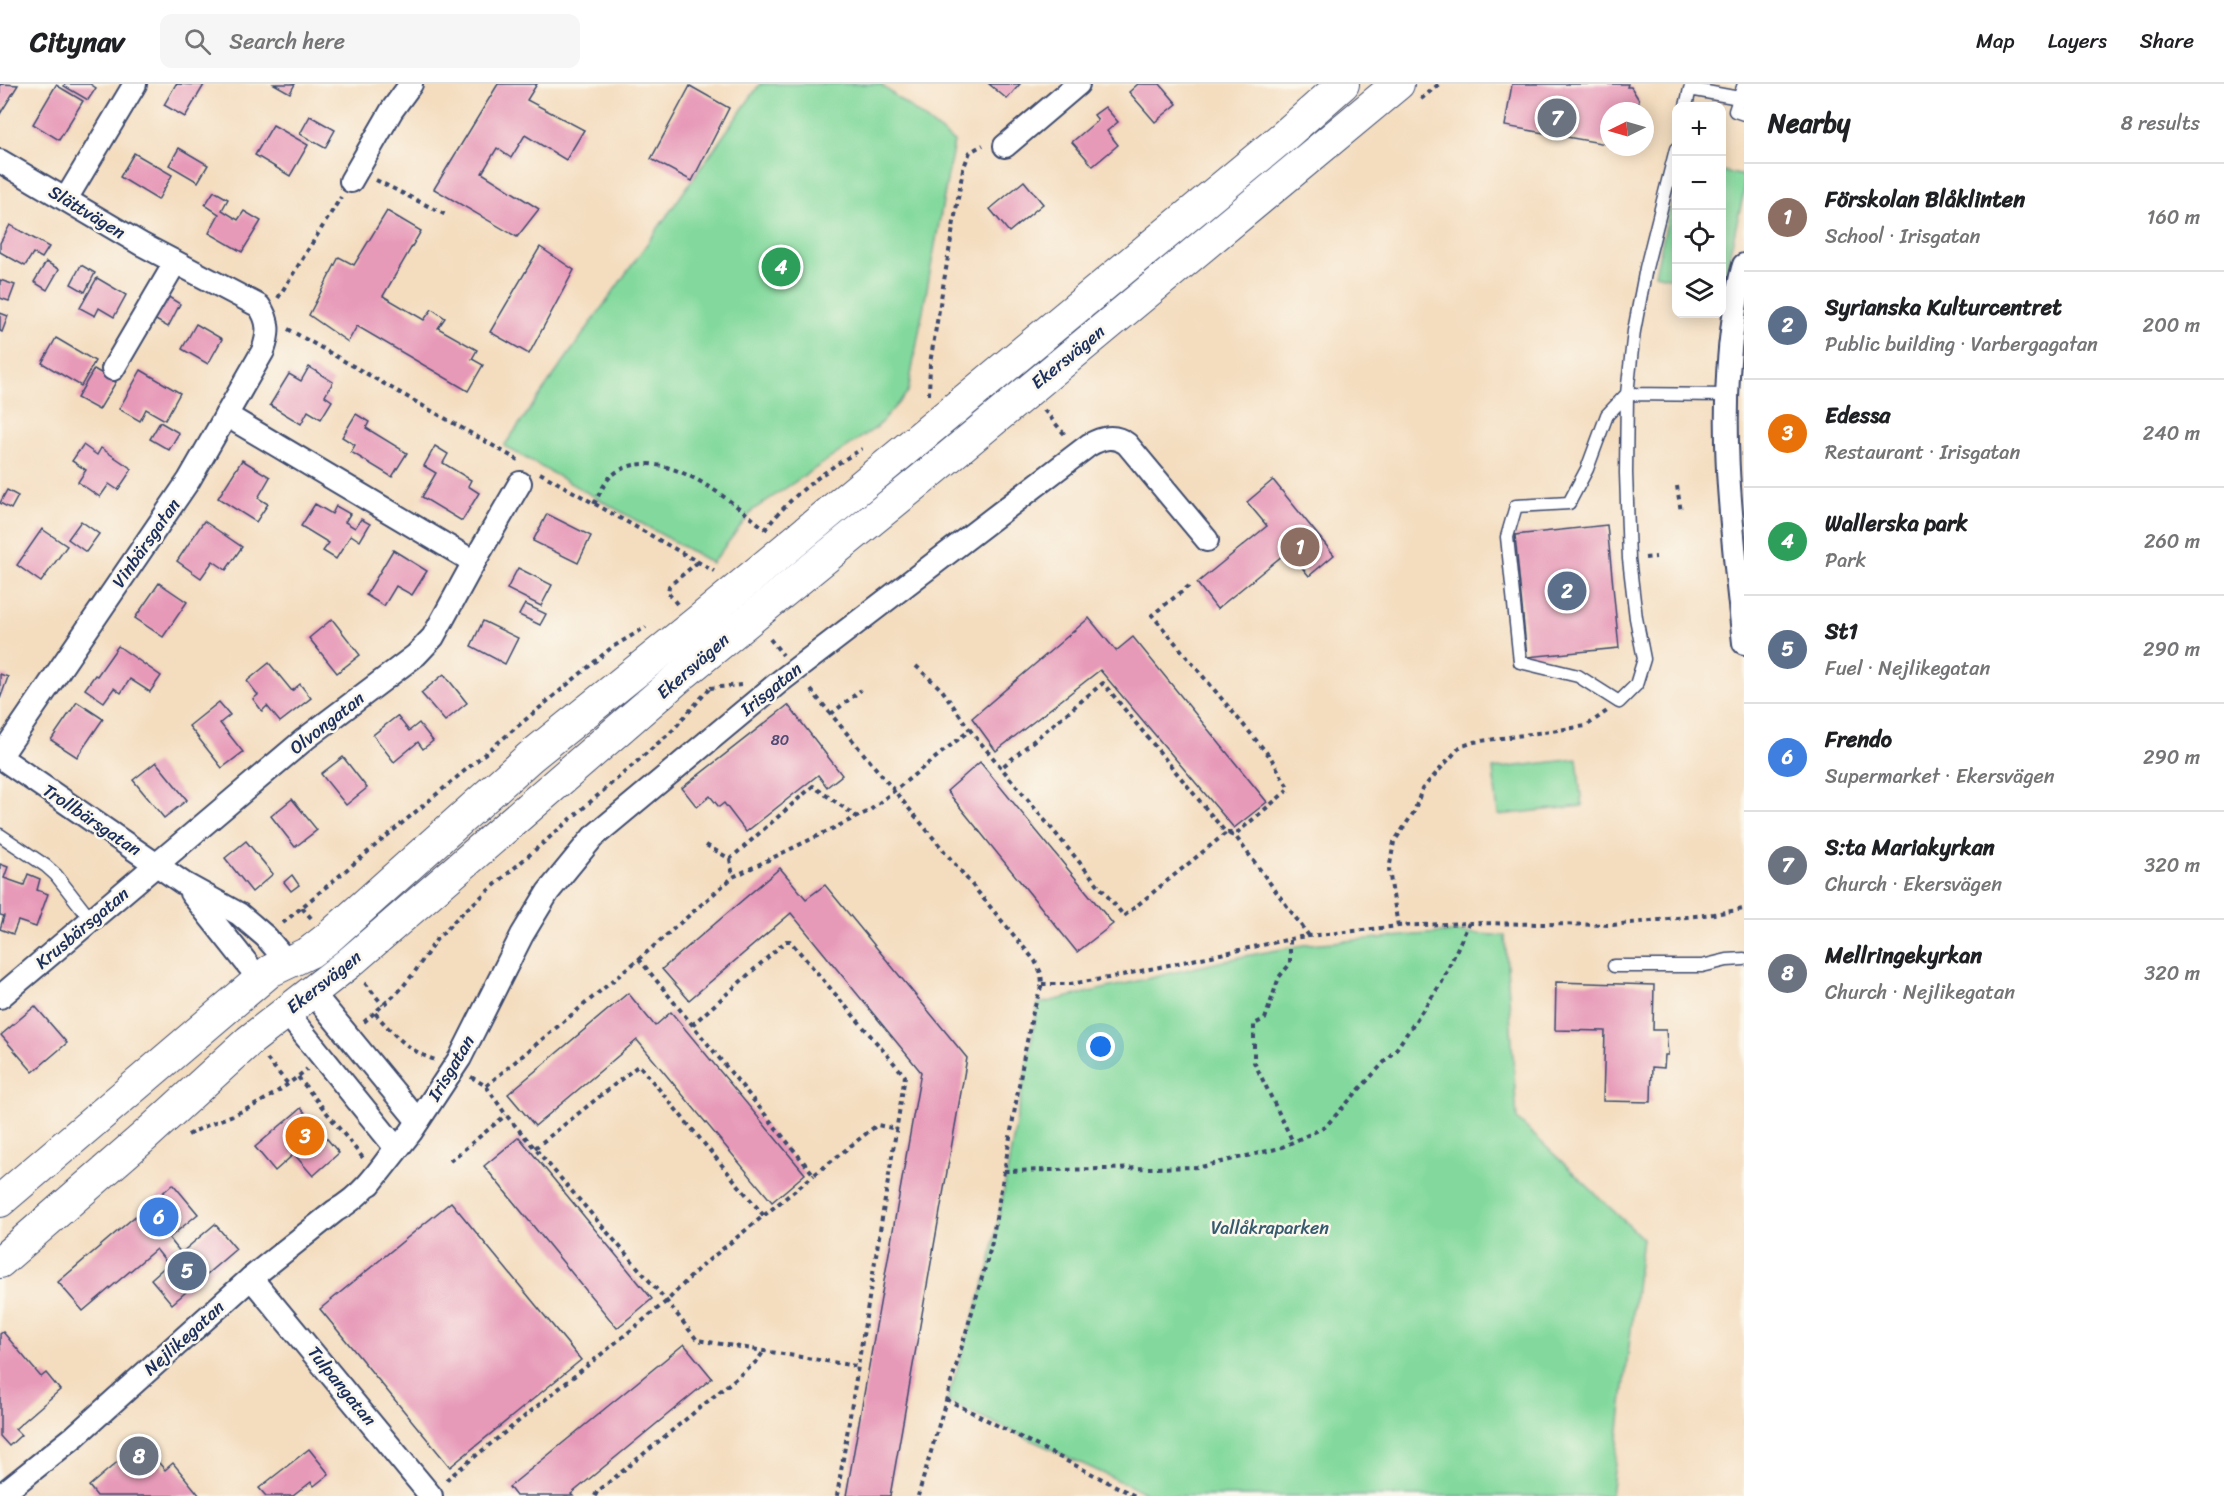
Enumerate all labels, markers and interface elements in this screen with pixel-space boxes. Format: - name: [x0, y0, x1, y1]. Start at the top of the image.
- search box: [160, 14, 580, 68]
- text: Citynav: [30, 17, 124, 66]
- text: Search here: [229, 22, 345, 61]
- text: Map: [1976, 22, 2015, 60]
- text: Layers: [2048, 22, 2107, 60]
- text: Share: [2140, 22, 2194, 60]
- icon: search: [181, 25, 214, 58]
- pin: 7: [1538, 96, 1576, 141]
- text: Nearby: [1768, 100, 1850, 146]
- north arrow: [1600, 102, 1654, 156]
- map controls: [1672, 102, 1726, 318]
- button: +: [1672, 102, 1726, 156]
- text: 8 results: [2121, 106, 2200, 141]
- button: −: [1672, 156, 1726, 210]
- street label: Slättvägen: [42, 176, 132, 248]
- text: Förskolan Blåklinten: [1825, 180, 2025, 219]
- text: 1: [1783, 200, 1792, 235]
- text: 160 m: [2147, 200, 2200, 235]
- button: locate: [1672, 210, 1726, 264]
- text: School · Irisgatan: [1825, 219, 1980, 254]
- pin: 4: [762, 244, 800, 290]
- button: layers: [1672, 264, 1726, 318]
- text: Syrianska Kulturcentret: [1825, 288, 2062, 327]
- text: 2: [1782, 308, 1793, 343]
- text: 200 m: [2143, 308, 2200, 343]
- street label: Ekersvägen: [1023, 316, 1113, 397]
- text: Public building · Varbergagatan: [1825, 327, 2098, 362]
- text: Edessa: [1825, 396, 1890, 435]
- text: 3: [1782, 416, 1793, 451]
- text: 240 m: [2143, 416, 2200, 451]
- text: Restaurant · Irisgatan: [1825, 435, 2020, 470]
- street label: Vinbärsgatan: [103, 491, 189, 595]
- text: Wallerska park: [1825, 504, 1968, 543]
- pin: 1: [1280, 524, 1320, 570]
- text: 4: [1781, 524, 1794, 559]
- text: 260 m: [2144, 524, 2200, 559]
- text: Park: [1825, 543, 1866, 578]
- pin: 2: [1548, 568, 1586, 614]
- text: St1: [1825, 612, 1858, 651]
- street label: Ekersvägen: [649, 625, 737, 707]
- text: 5: [1781, 632, 1794, 667]
- text: 290 m: [2143, 632, 2200, 667]
- text: Fuel · Nejlikegatan: [1825, 651, 1990, 686]
- street label: Irisgatan: [732, 654, 809, 725]
- street label: Olvongatan: [282, 683, 372, 763]
- text: Frendo: [1825, 720, 1892, 759]
- house number: 80: [771, 727, 789, 753]
- text: 6: [1782, 740, 1793, 775]
- text: 290 m: [2143, 740, 2200, 775]
- text: Supermarket · Ekersvägen: [1825, 759, 2055, 794]
- street label: Trollbärsgatan: [36, 775, 148, 865]
- text: S:ta Mariakyrkan: [1825, 828, 1995, 867]
- text: 7: [1782, 848, 1793, 883]
- text: 320 m: [2144, 848, 2200, 883]
- text: Church · Ekersvägen: [1825, 867, 2002, 902]
- street label: Krusbärsgatan: [28, 879, 137, 977]
- text: Mellringekyrkan: [1825, 936, 1982, 975]
- street label: Ekersvägen: [279, 942, 369, 1022]
- text: 8: [1781, 956, 1794, 991]
- text: 320 m: [2144, 956, 2200, 991]
- text: Church · Nejlikegatan: [1825, 975, 2015, 1010]
- street label: Irisgatan: [418, 1028, 484, 1108]
- your location: [1086, 1032, 1115, 1061]
- pin: 3: [286, 1114, 324, 1158]
- pin: 6: [140, 1194, 178, 1240]
- park label: Vallåkraparken: [1211, 1212, 1329, 1244]
- pin: 5: [168, 1248, 207, 1294]
- street label: Nejlikegatan: [136, 1292, 232, 1384]
- street label: Tulpangatan: [299, 1339, 385, 1434]
- pin: 8: [120, 1434, 158, 1478]

